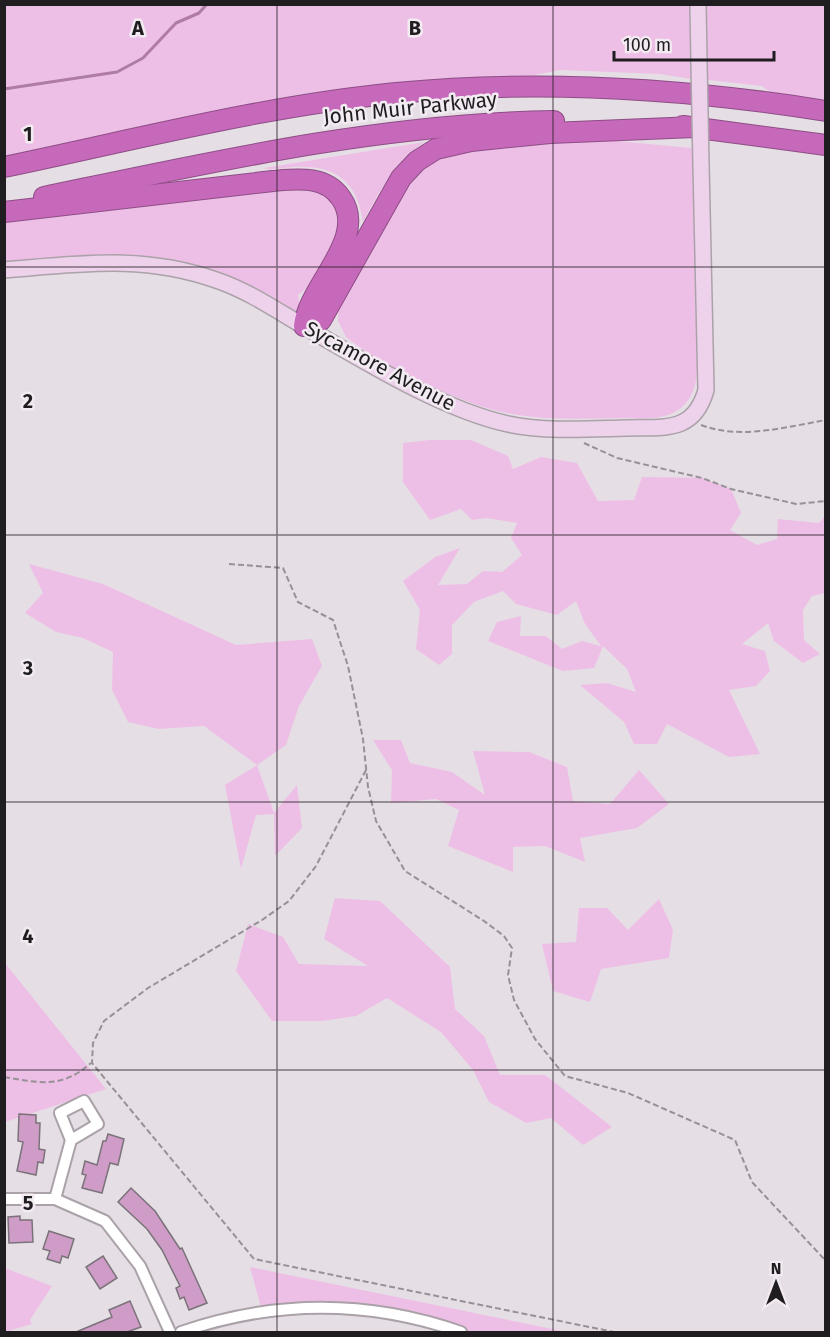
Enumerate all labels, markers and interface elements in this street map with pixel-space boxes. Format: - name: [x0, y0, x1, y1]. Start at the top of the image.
- text: A: [131, 16, 145, 40]
- text: B: [409, 16, 421, 40]
- scale bar: [614, 24, 774, 62]
- text: 100 m: [623, 34, 671, 56]
- street label: John Muir Parkway: [322, 86, 499, 130]
- text: 1: [23, 122, 33, 146]
- street label: Sycamore Avenue: [300, 315, 460, 417]
- text: 2: [23, 389, 33, 413]
- text: 3: [22, 656, 33, 680]
- text: 4: [22, 924, 34, 948]
- text: 5: [23, 1191, 34, 1215]
- north arrow: [746, 1253, 806, 1313]
- text: N: [771, 1259, 781, 1278]

